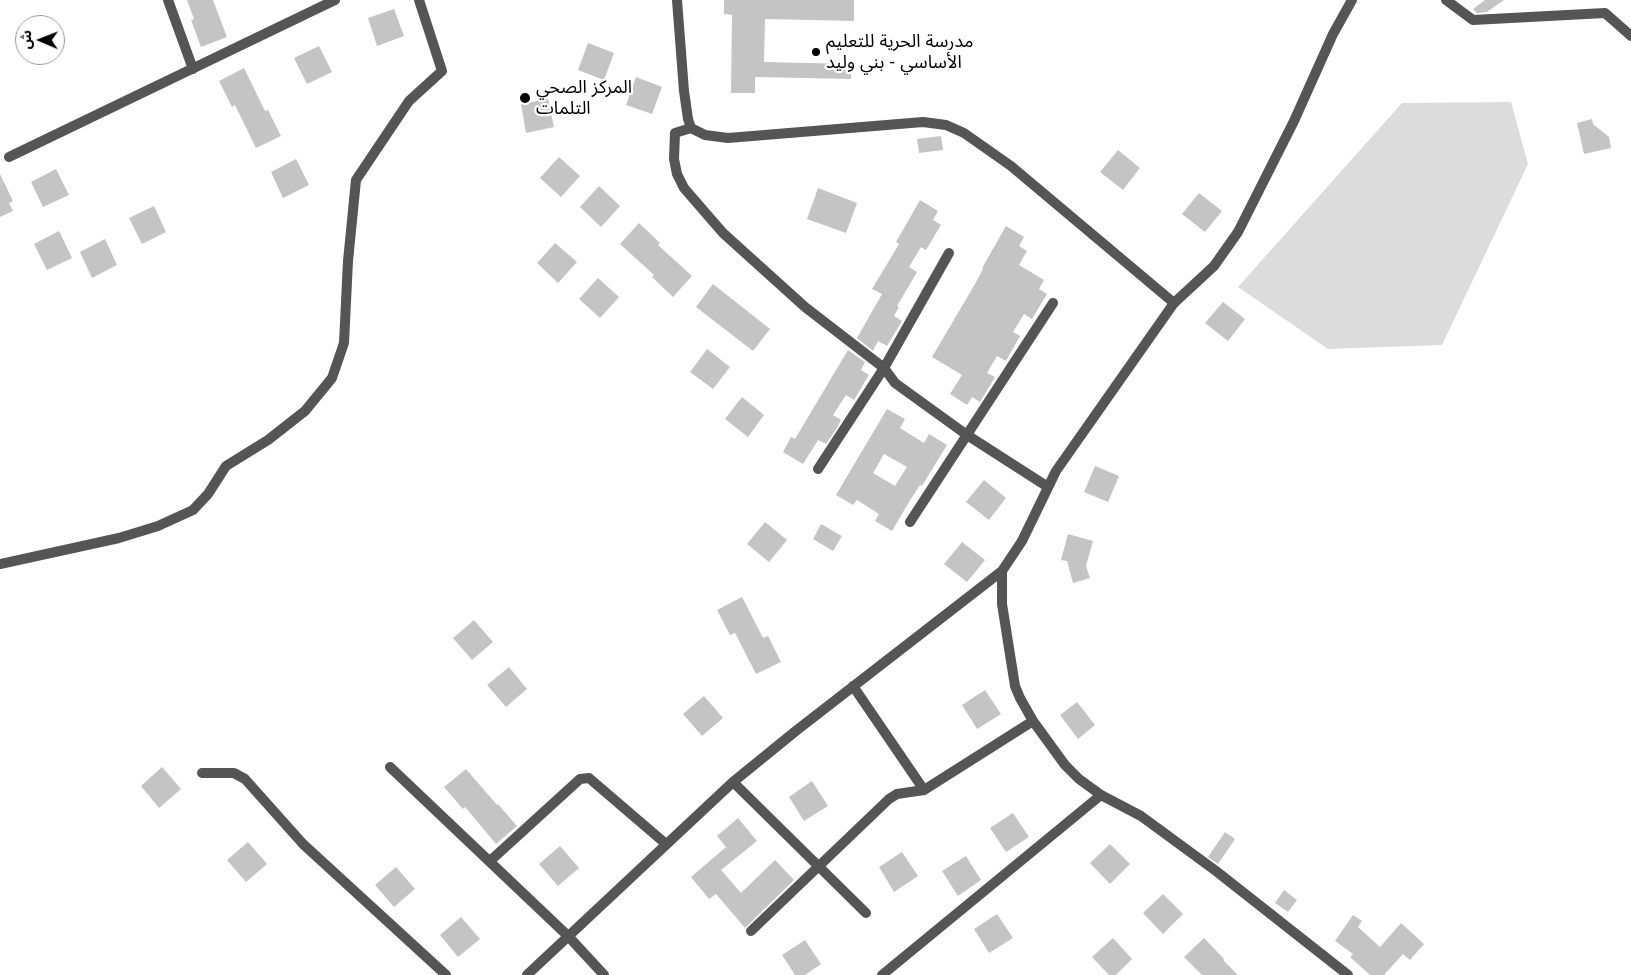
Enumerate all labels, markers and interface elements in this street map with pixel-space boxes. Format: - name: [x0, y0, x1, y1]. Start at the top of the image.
- north arrow: [15, 15, 65, 65]
- text: ش: [18, 30, 34, 49]
- place label: مدرسة الحرية للتعليم الأساسي - بني وليد: [826, 31, 974, 74]
- marker: مدرسة الحرية للتعليم الأساسي - بني وليد: [810, 46, 822, 58]
- place label: المركز الصحي التلمات: [536, 77, 632, 120]
- marker: المركز الصحي التلمات: [518, 91, 532, 105]

